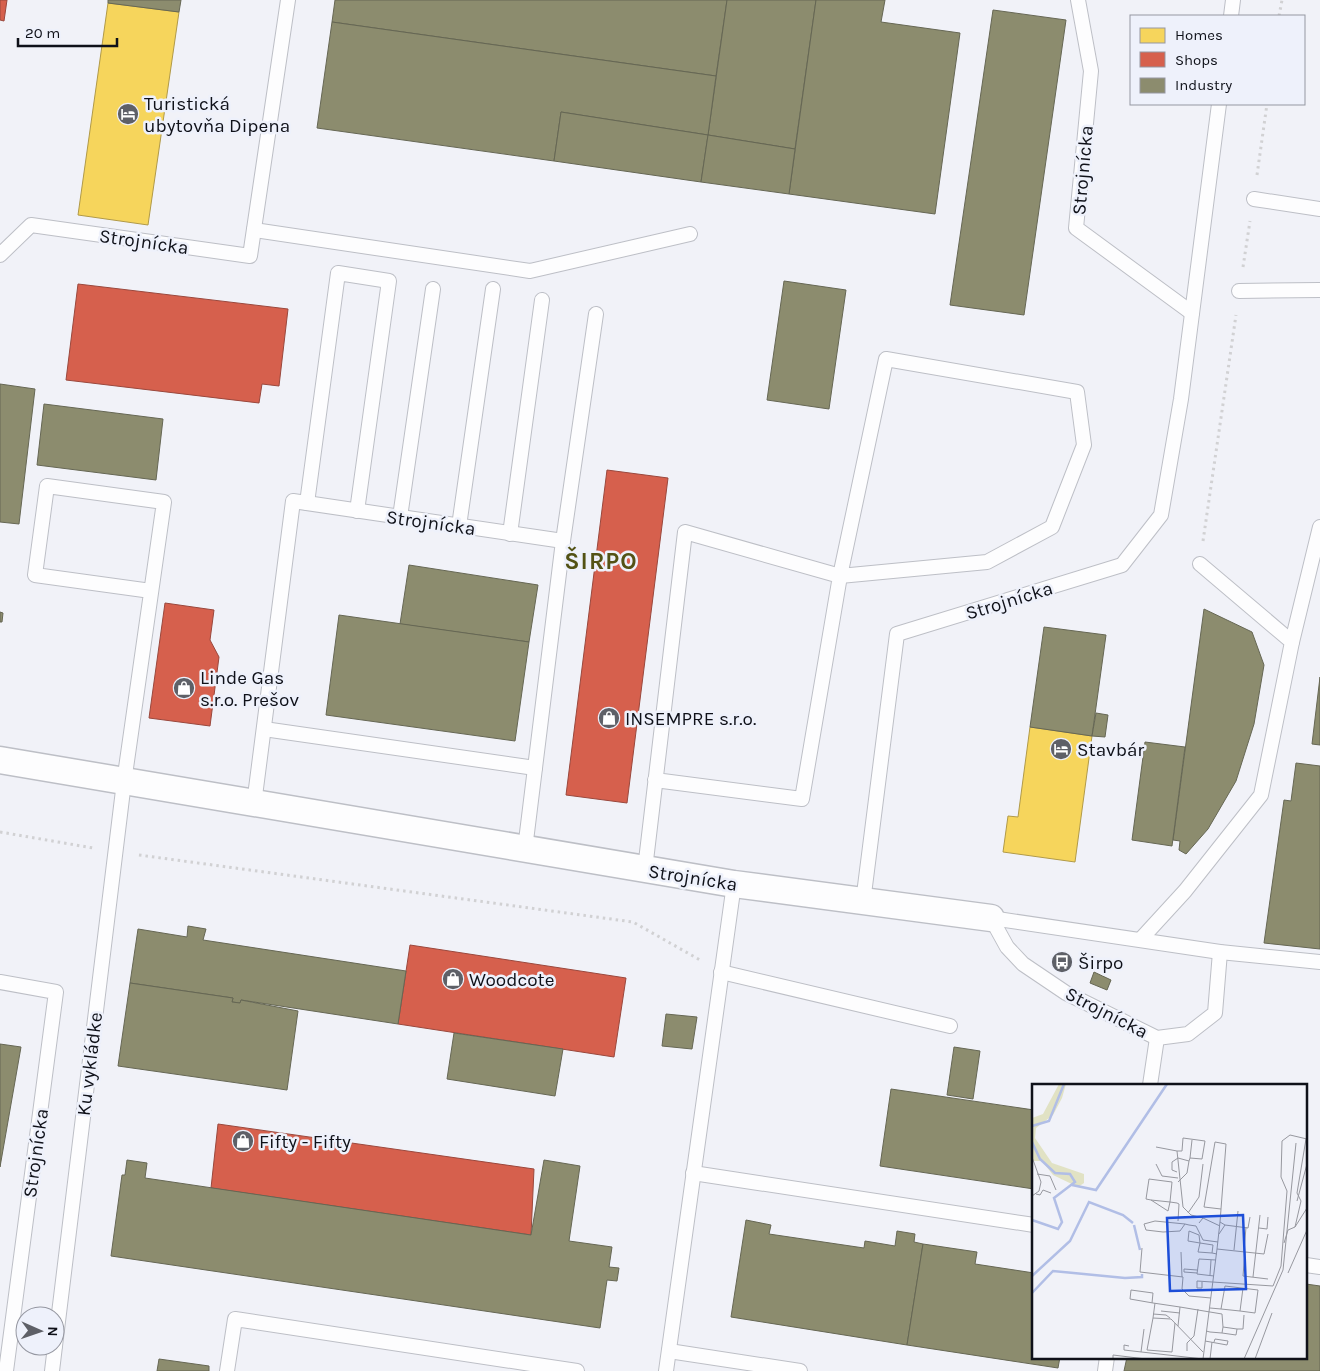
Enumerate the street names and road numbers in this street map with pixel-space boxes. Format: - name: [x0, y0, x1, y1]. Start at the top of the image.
- street label: Strojnícka: [1068, 124, 1098, 216]
- street label: Strojnícka: [98, 225, 190, 259]
- street label: Strojnícka: [385, 506, 477, 540]
- street label: Strojnícka: [963, 577, 1056, 625]
- street label: Strojnícka: [647, 860, 739, 896]
- street label: Strojnícka: [1061, 983, 1152, 1043]
- street label: Ku vykládke: [73, 1011, 107, 1117]
- street label: Strojnícka: [19, 1107, 53, 1199]

